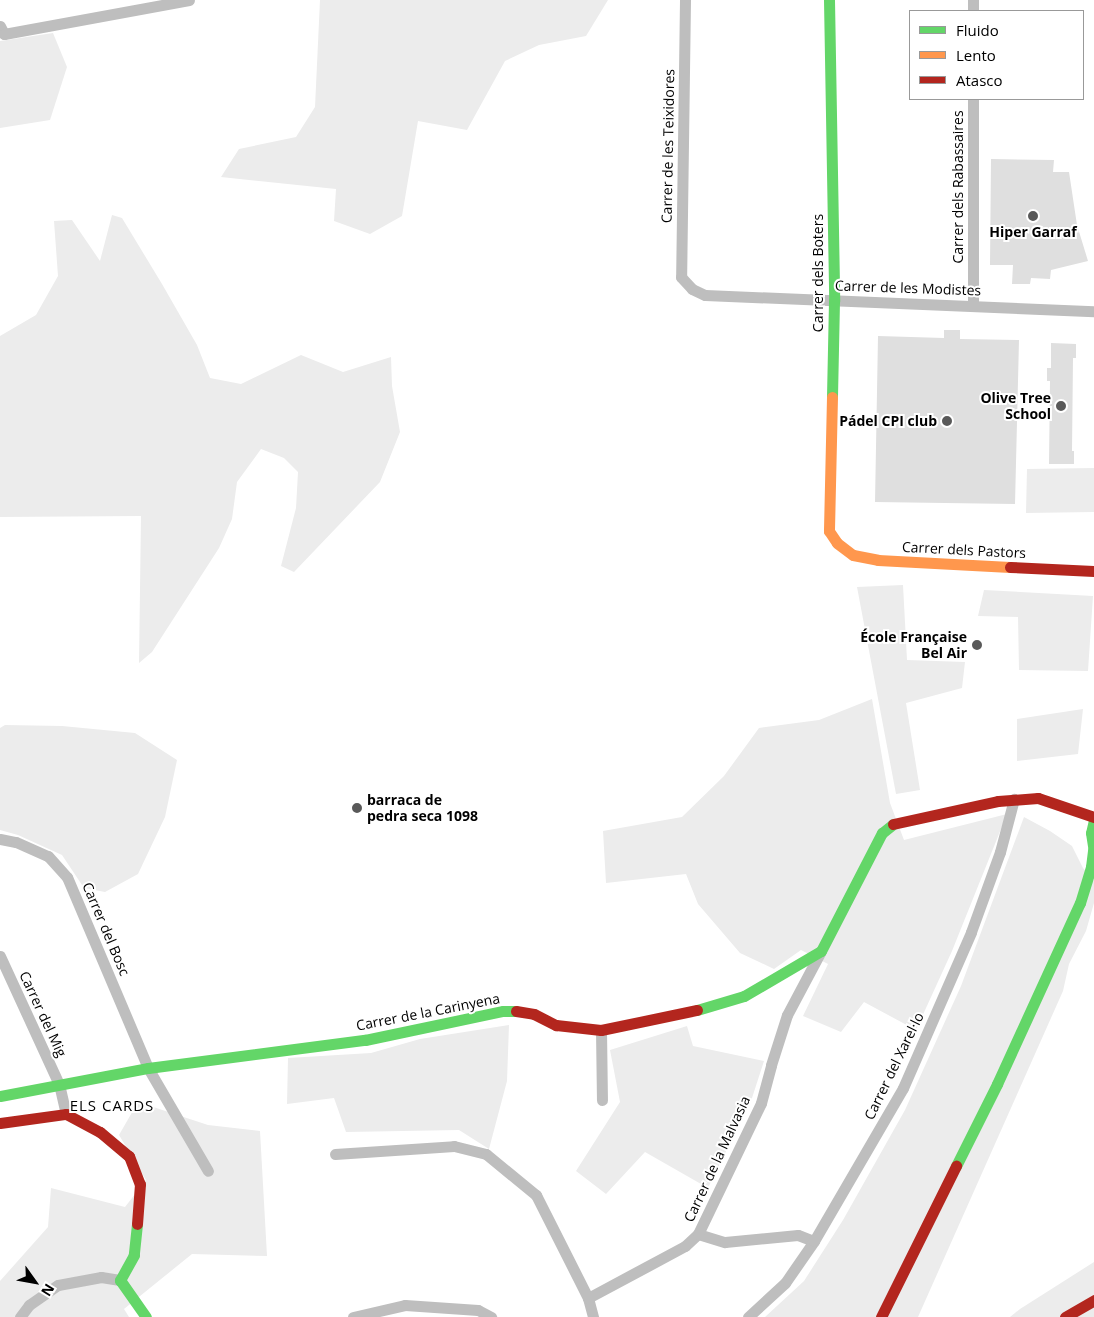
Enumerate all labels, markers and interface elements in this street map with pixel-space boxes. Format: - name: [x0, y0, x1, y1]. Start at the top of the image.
- legend: [909, 10, 1084, 100]
- text: Fluido: [956, 20, 999, 40]
- text: Lento: [956, 45, 996, 65]
- street label: Carrer de les Teixidores: [658, 69, 678, 223]
- text: Atasco: [956, 70, 1003, 90]
- street label: Carrer dels Rabassaires: [950, 110, 966, 264]
- marker: Hiper Garraf: [1027, 210, 1039, 222]
- street label: Carrer dels Boters: [810, 214, 826, 332]
- place label: Hiper Garraf: [989, 224, 1077, 240]
- street label: Carrer de les Modistes: [835, 277, 981, 299]
- place label: Olive Tree School: [980, 390, 1051, 422]
- marker: Olive Tree School: [1055, 400, 1067, 412]
- place label: Pádel CPI club: [839, 413, 937, 429]
- marker: Pádel CPI club: [941, 415, 953, 427]
- street label: Carrer dels Pastors: [902, 538, 1026, 562]
- place label: École Française Bel Air: [860, 629, 967, 662]
- marker: École Française Bel Air: [971, 639, 983, 651]
- place label: barraca de pedra seca 1098: [367, 792, 478, 824]
- marker: barraca de pedra seca 1098: [351, 802, 363, 814]
- street label: Carrer del Bosc: [79, 880, 133, 978]
- street label: Carrer del Mig: [16, 968, 70, 1060]
- street label: Carrer de la Carinyena: [355, 990, 501, 1034]
- street label: Carrer del Xarel·lo: [861, 1010, 927, 1122]
- street label: Carrer de la Malvasia: [680, 1093, 754, 1225]
- district label: ELS CARDS: [69, 1097, 155, 1115]
- north arrow: [10, 1257, 60, 1307]
- text: N: [37, 1280, 59, 1300]

